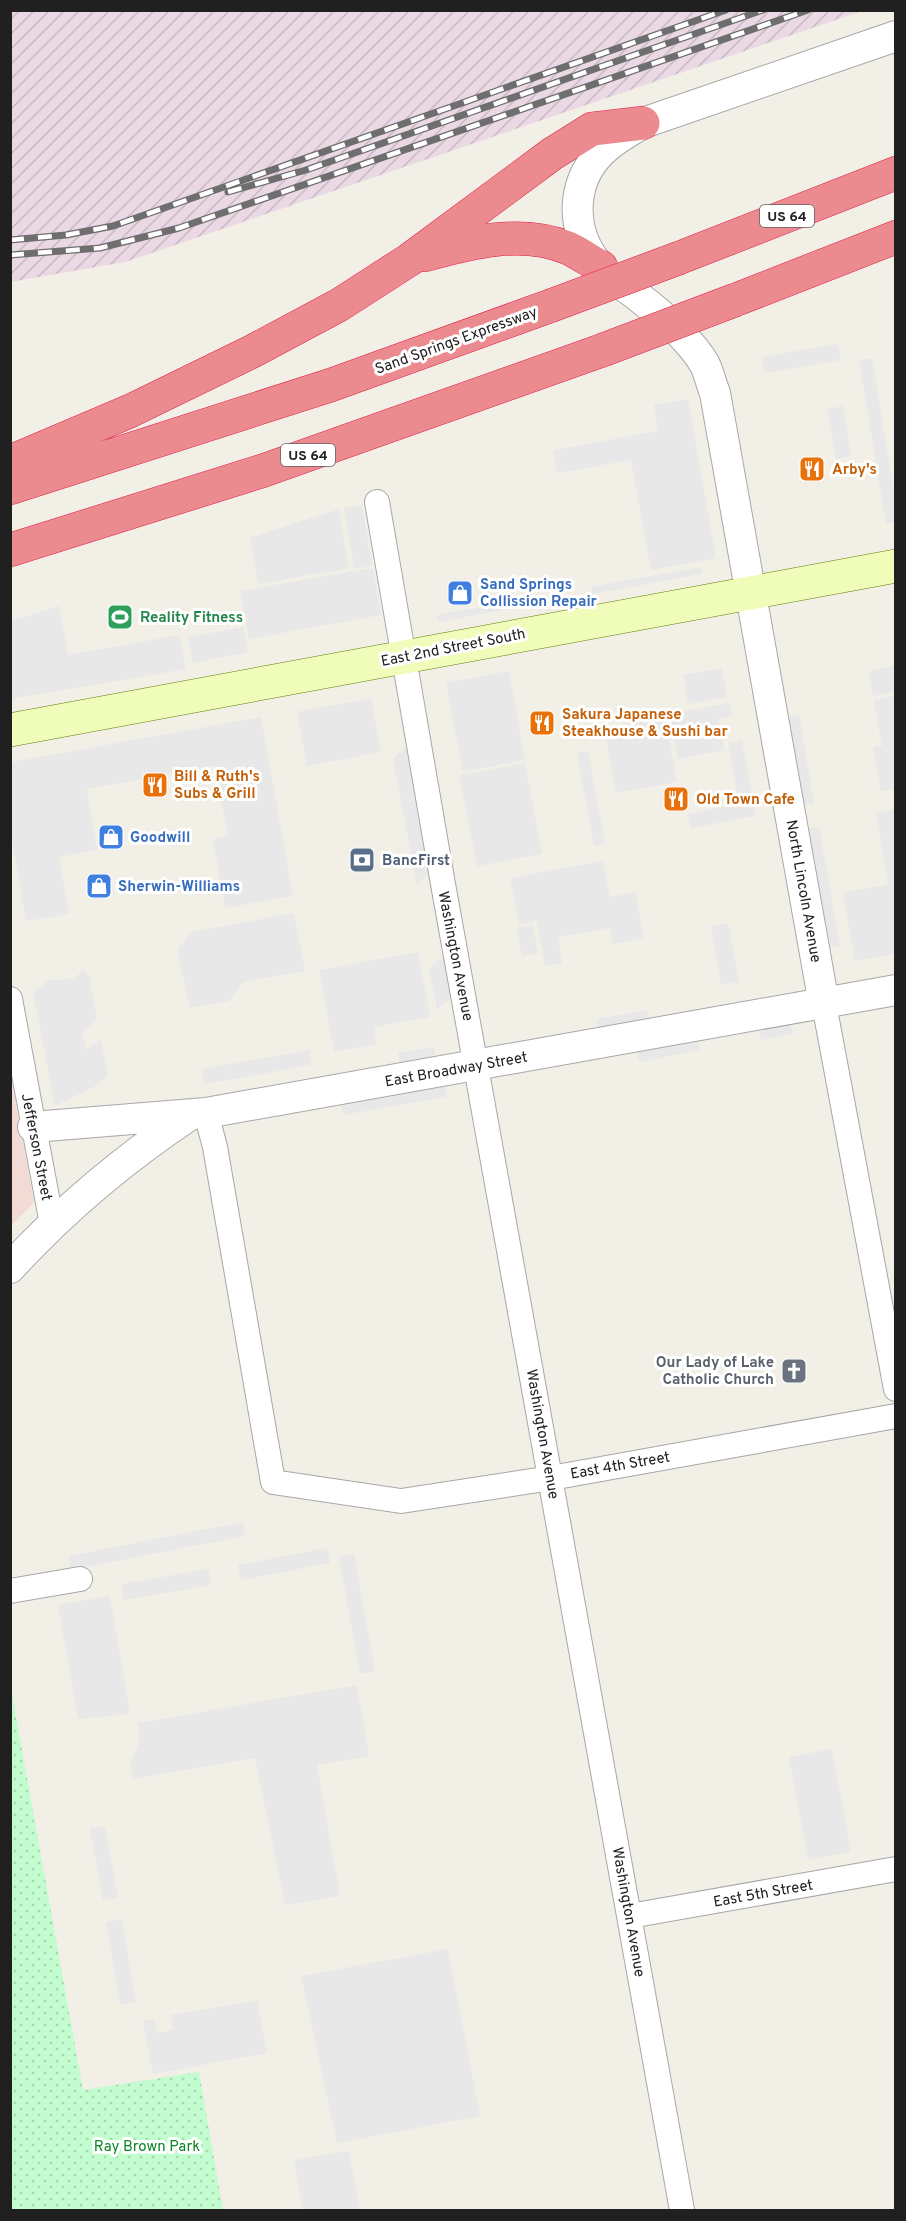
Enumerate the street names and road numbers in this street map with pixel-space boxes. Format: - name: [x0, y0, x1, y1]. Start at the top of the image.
- road number: US 64: [760, 205, 814, 227]
- street label: Sand Springs Expressway: [373, 303, 540, 380]
- road number: US 64: [281, 444, 335, 466]
- street label: East 2nd Street South: [379, 625, 527, 672]
- street label: North Lincoln Avenue: [781, 818, 824, 964]
- street label: Washington Avenue: [433, 890, 476, 1023]
- street label: East Broadway Street: [383, 1049, 529, 1092]
- street label: Jefferson Street: [16, 1092, 55, 1202]
- street label: Washington Avenue: [521, 1368, 562, 1501]
- street label: East 4th Street: [569, 1448, 672, 1485]
- street label: Washington Avenue: [607, 1846, 648, 1979]
- street label: East 5th Street: [712, 1876, 815, 1913]

